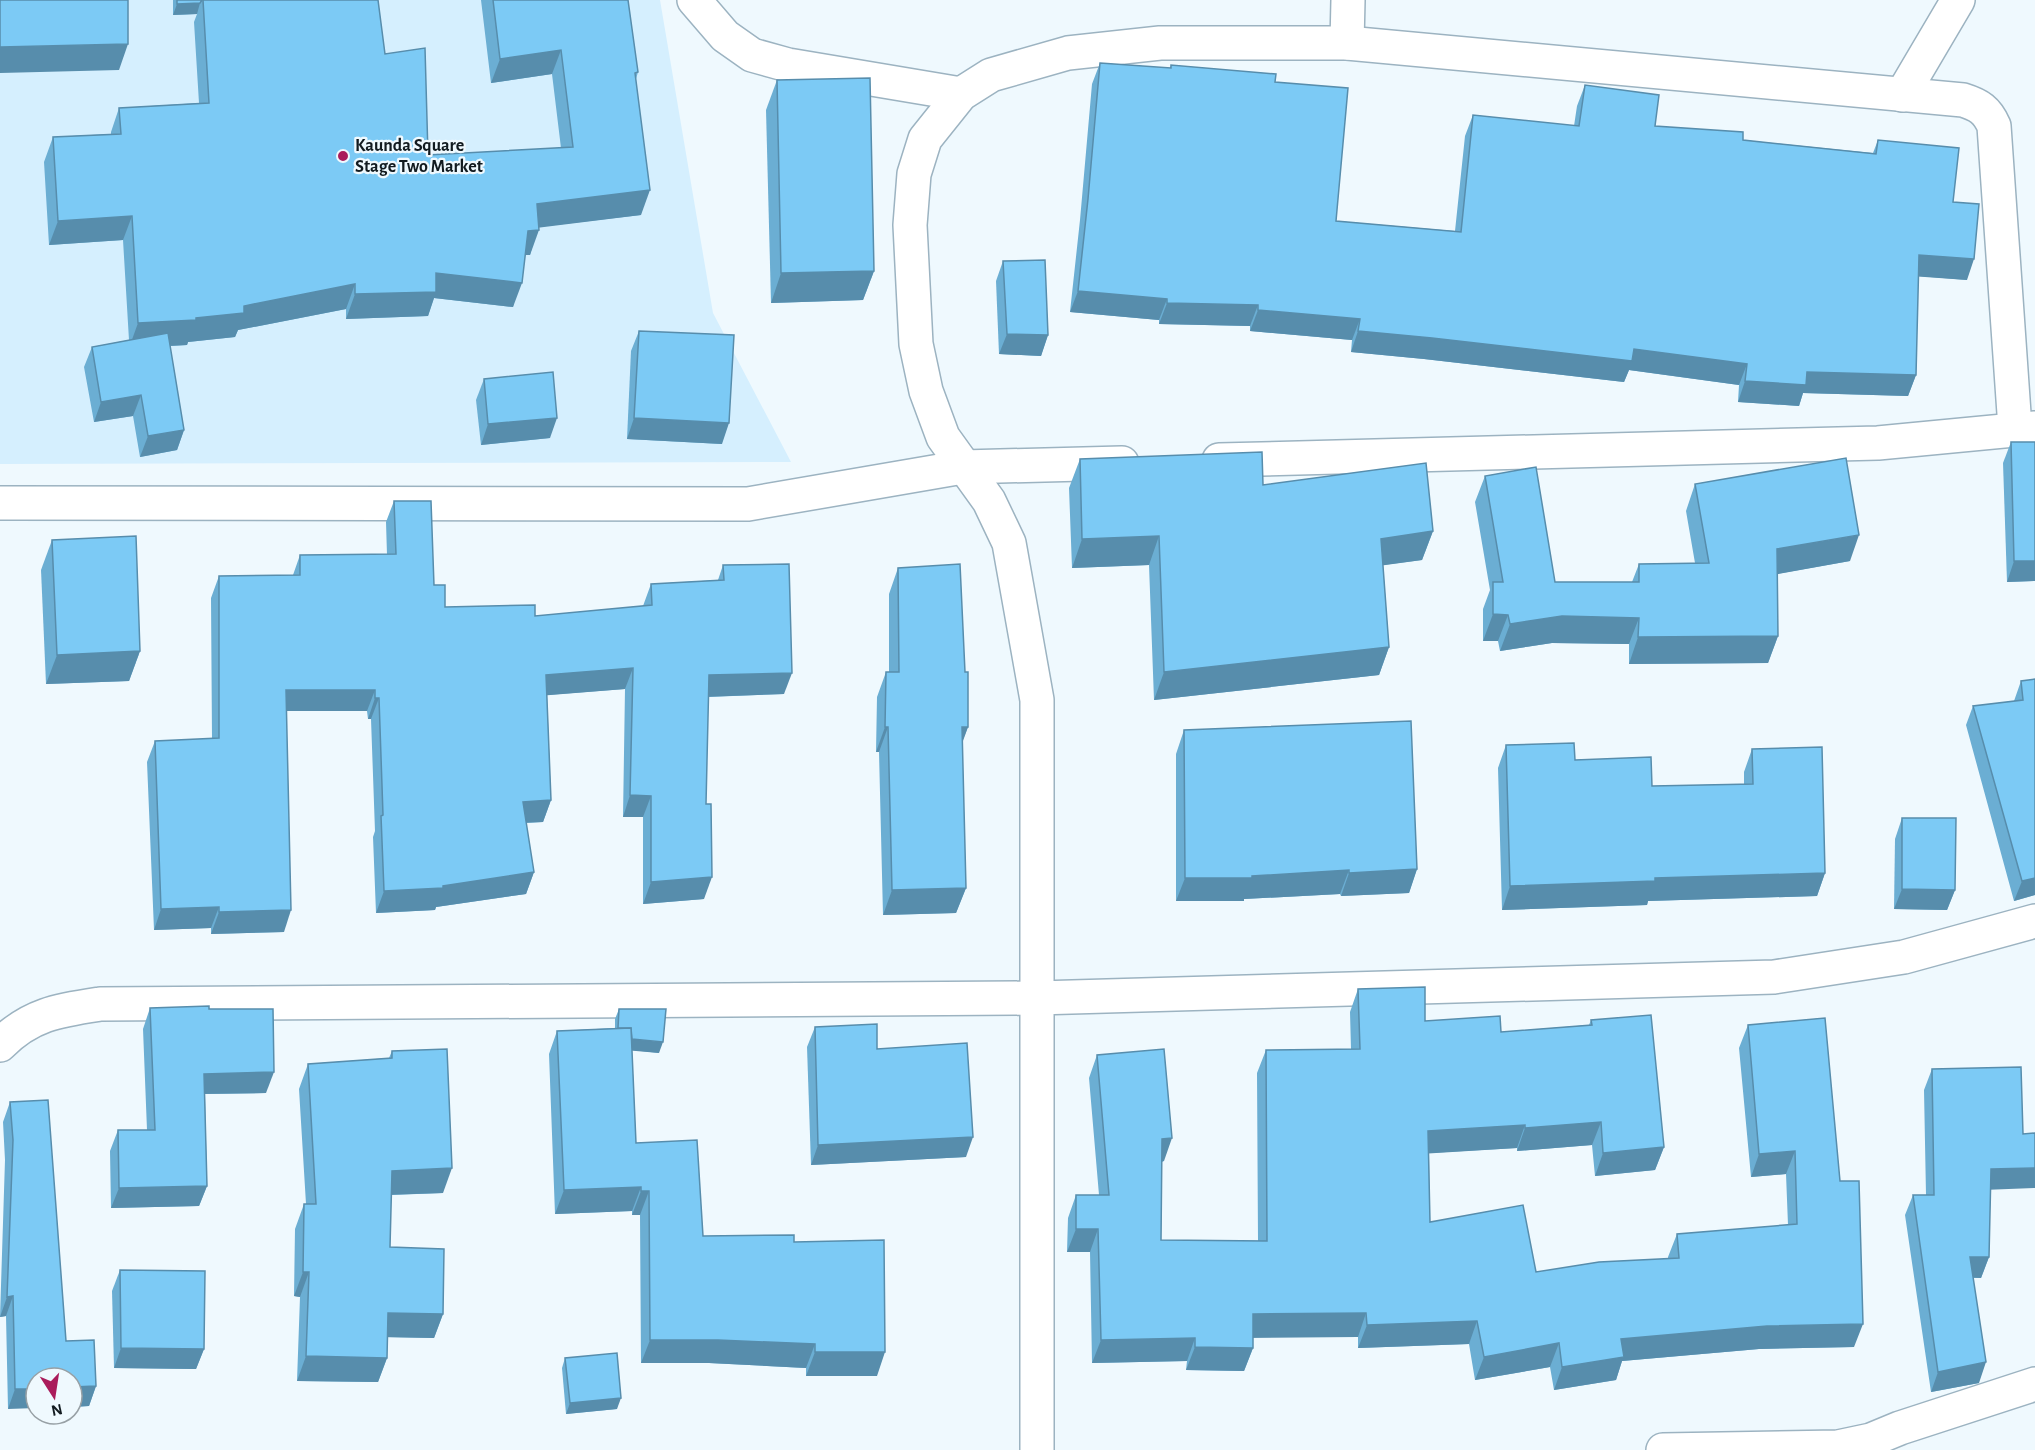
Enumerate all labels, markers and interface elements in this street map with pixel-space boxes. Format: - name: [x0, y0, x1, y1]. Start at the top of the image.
- place label: Kaunda Square Stage Two Market: [355, 137, 483, 176]
- marker: Kaunda Square Stage Two Market: [336, 149, 350, 163]
- north arrow: [24, 1366, 84, 1426]
- text: N: [50, 1401, 64, 1419]

